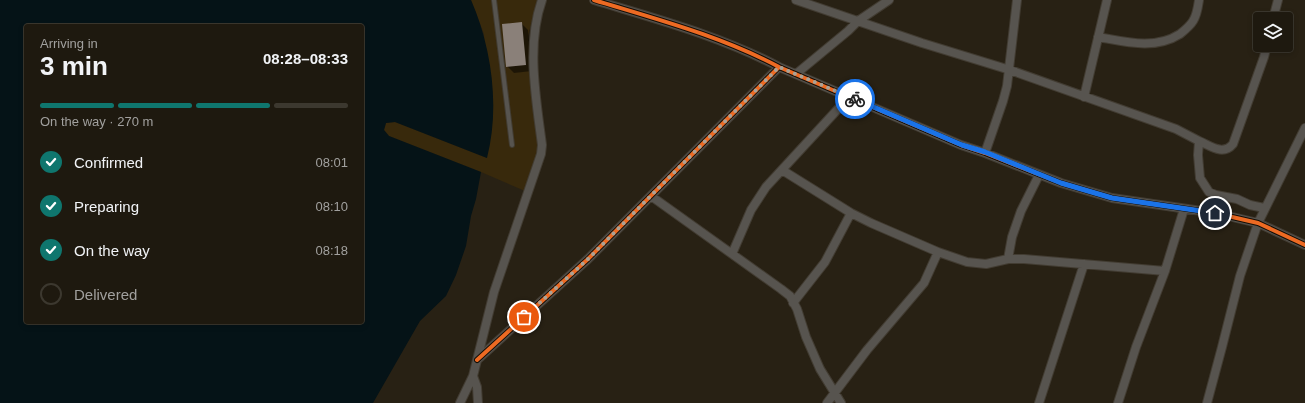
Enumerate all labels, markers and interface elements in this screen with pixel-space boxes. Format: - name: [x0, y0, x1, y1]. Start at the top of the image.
- map controls: [1253, 12, 1293, 52]
- button: layers: [1253, 12, 1293, 52]
- text: Arriving in: [40, 36, 98, 51]
- text: 08:28–08:33: [263, 50, 348, 67]
- text: 3 min: [40, 51, 108, 81]
- courier: [835, 79, 875, 119]
- icon: bike: [844, 88, 866, 110]
- text: On the way · 270 m: [40, 114, 153, 129]
- icon: check: [40, 151, 62, 173]
- text: Confirmed: [74, 154, 143, 171]
- text: 08:01: [315, 155, 348, 170]
- icon: check: [40, 195, 62, 217]
- pin: [1198, 196, 1232, 230]
- text: Preparing: [74, 198, 139, 215]
- text: 08:10: [315, 199, 348, 214]
- icon: home: [1204, 202, 1226, 224]
- icon: check: [40, 239, 62, 261]
- text: On the way: [74, 242, 150, 259]
- text: 08:18: [315, 243, 348, 258]
- text: Delivered: [74, 286, 137, 303]
- pin: [507, 300, 541, 334]
- icon: bag: [513, 306, 535, 328]

